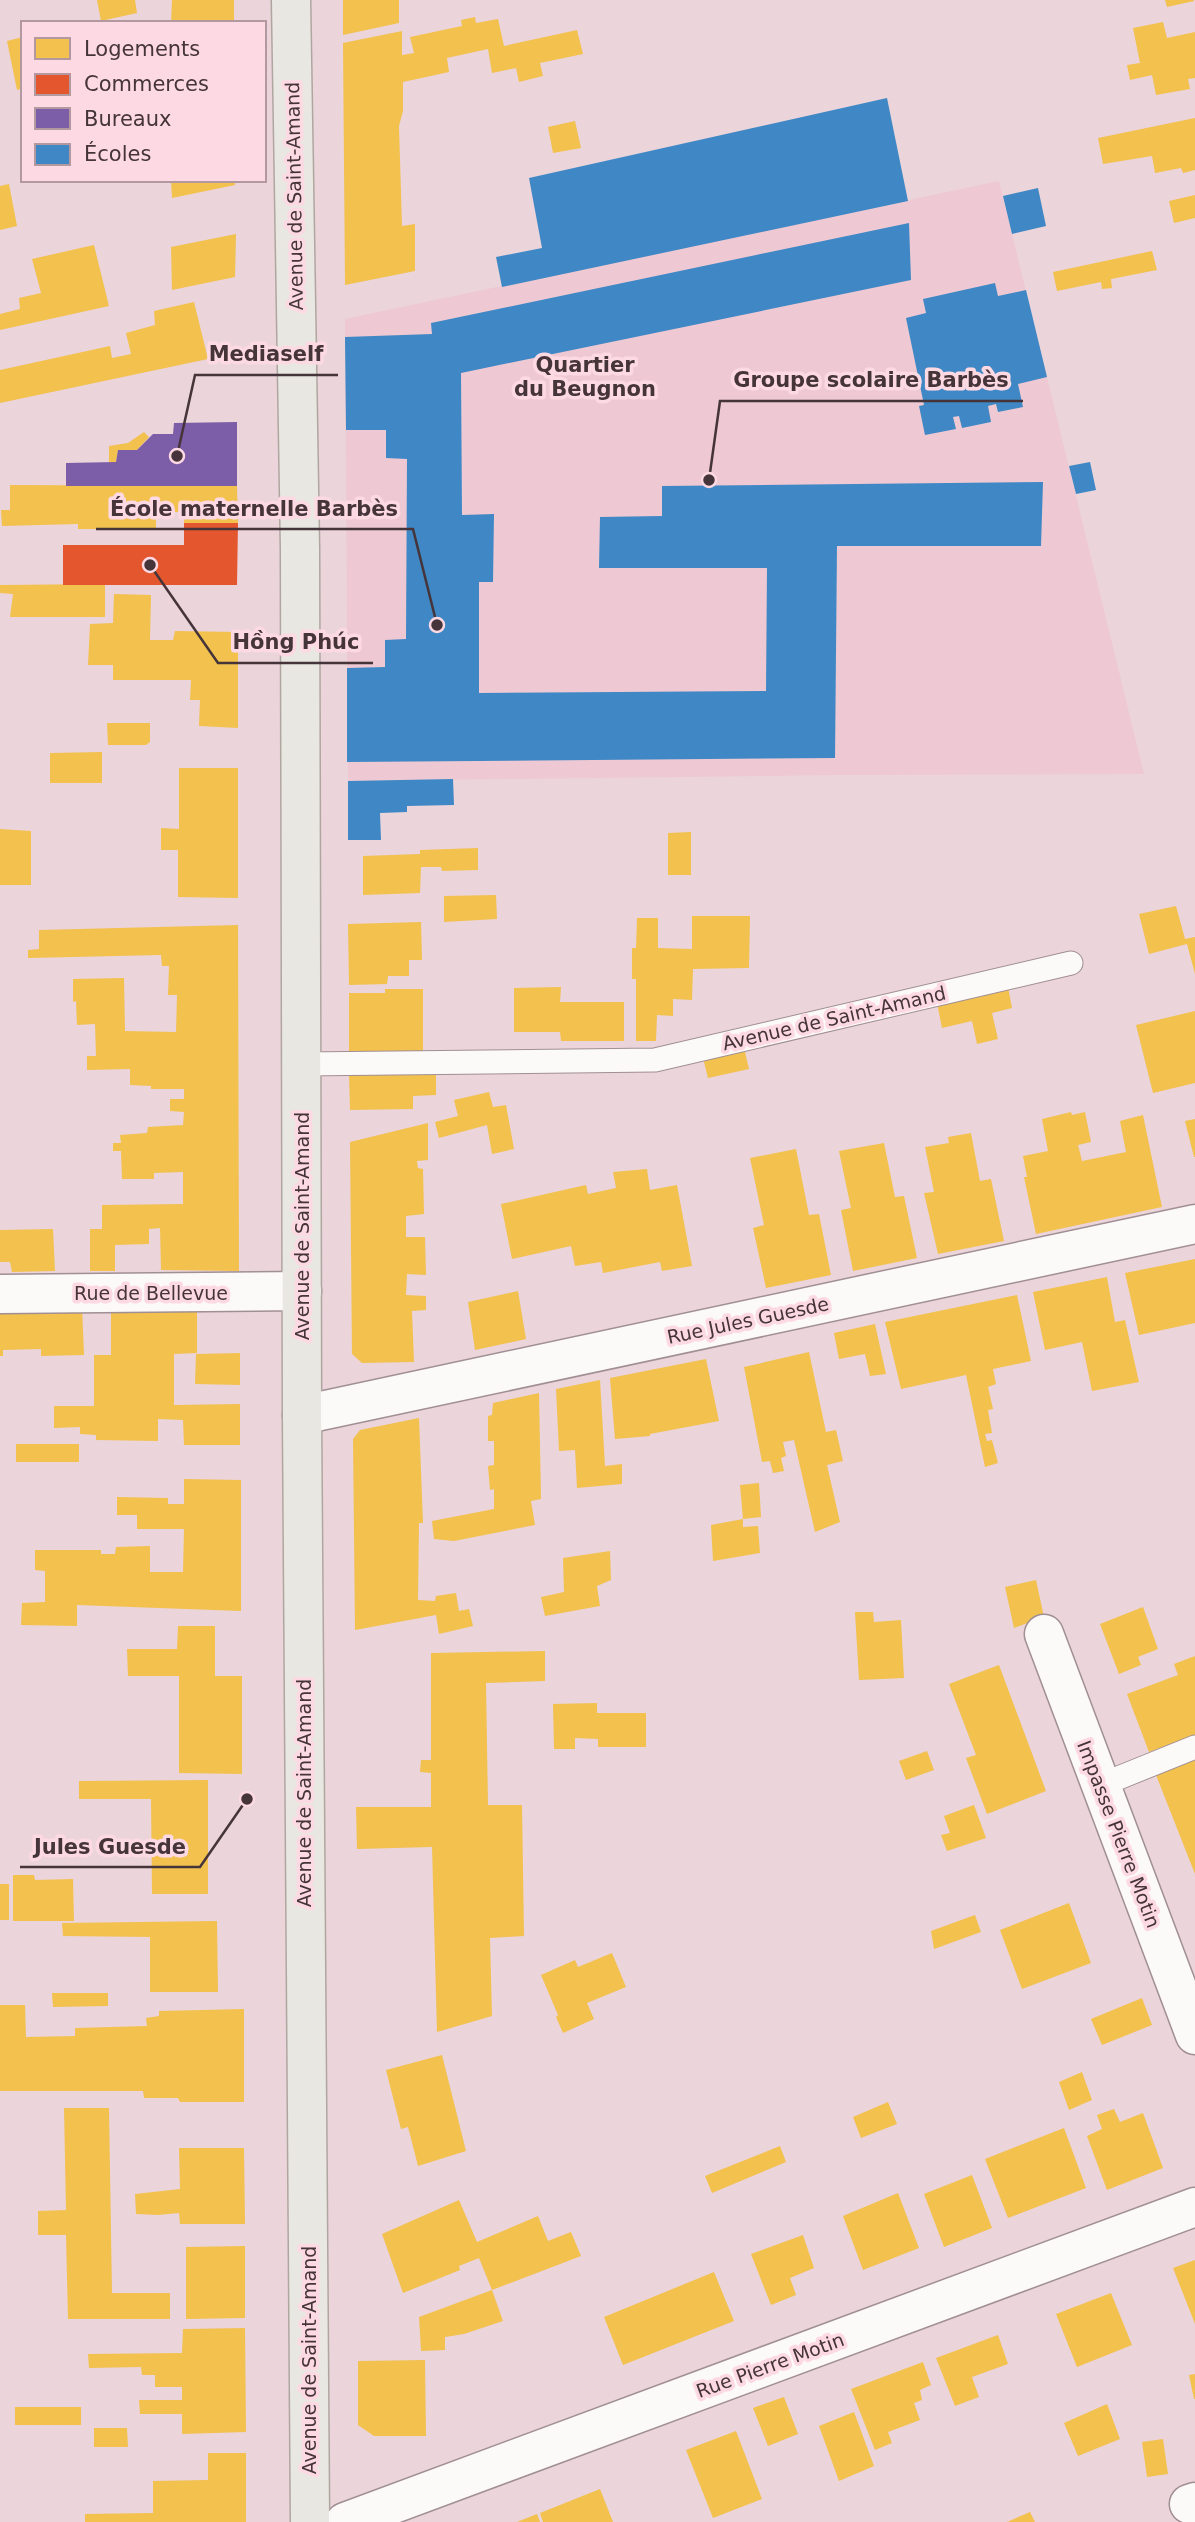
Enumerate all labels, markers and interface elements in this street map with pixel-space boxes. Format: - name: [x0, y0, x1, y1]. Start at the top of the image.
- legend: [21, 21, 266, 182]
- text: Logements: [84, 37, 200, 61]
- text: Commerces: [84, 72, 209, 96]
- street label: Avenue de Saint-Amand: [281, 82, 307, 310]
- text: Bureaux: [84, 107, 171, 131]
- text: Écoles: [84, 141, 151, 166]
- callout: Mediaself: [195, 333, 338, 375]
- text: Mediaself: [209, 342, 324, 366]
- district label: Quartier du Beugnon: [514, 353, 656, 401]
- callout: Groupe scolaire Barbès: [720, 359, 1023, 401]
- text: Groupe scolaire Barbès: [733, 368, 1009, 392]
- callout: École maternelle Barbès: [96, 487, 413, 529]
- text: École maternelle Barbès: [110, 496, 398, 521]
- callout: Hồng Phúc: [218, 621, 373, 663]
- text: Hồng Phúc: [232, 630, 360, 654]
- street label: Avenue de Saint-Amand: [720, 982, 948, 1054]
- street label: Avenue de Saint-Amand: [291, 1112, 313, 1340]
- street label: Rue de Bellevue: [74, 1282, 228, 1304]
- street label: Rue Jules Guesde: [665, 1292, 831, 1348]
- street label: Avenue de Saint-Amand: [293, 1679, 315, 1907]
- street label: Impasse Pierre Motin: [1073, 1737, 1165, 1931]
- callout: Jules Guesde: [20, 1825, 200, 1867]
- text: Jules Guesde: [32, 1835, 186, 1859]
- street label: Avenue de Saint-Amand: [298, 2246, 320, 2474]
- street label: Rue Pierre Motin: [693, 2328, 847, 2402]

